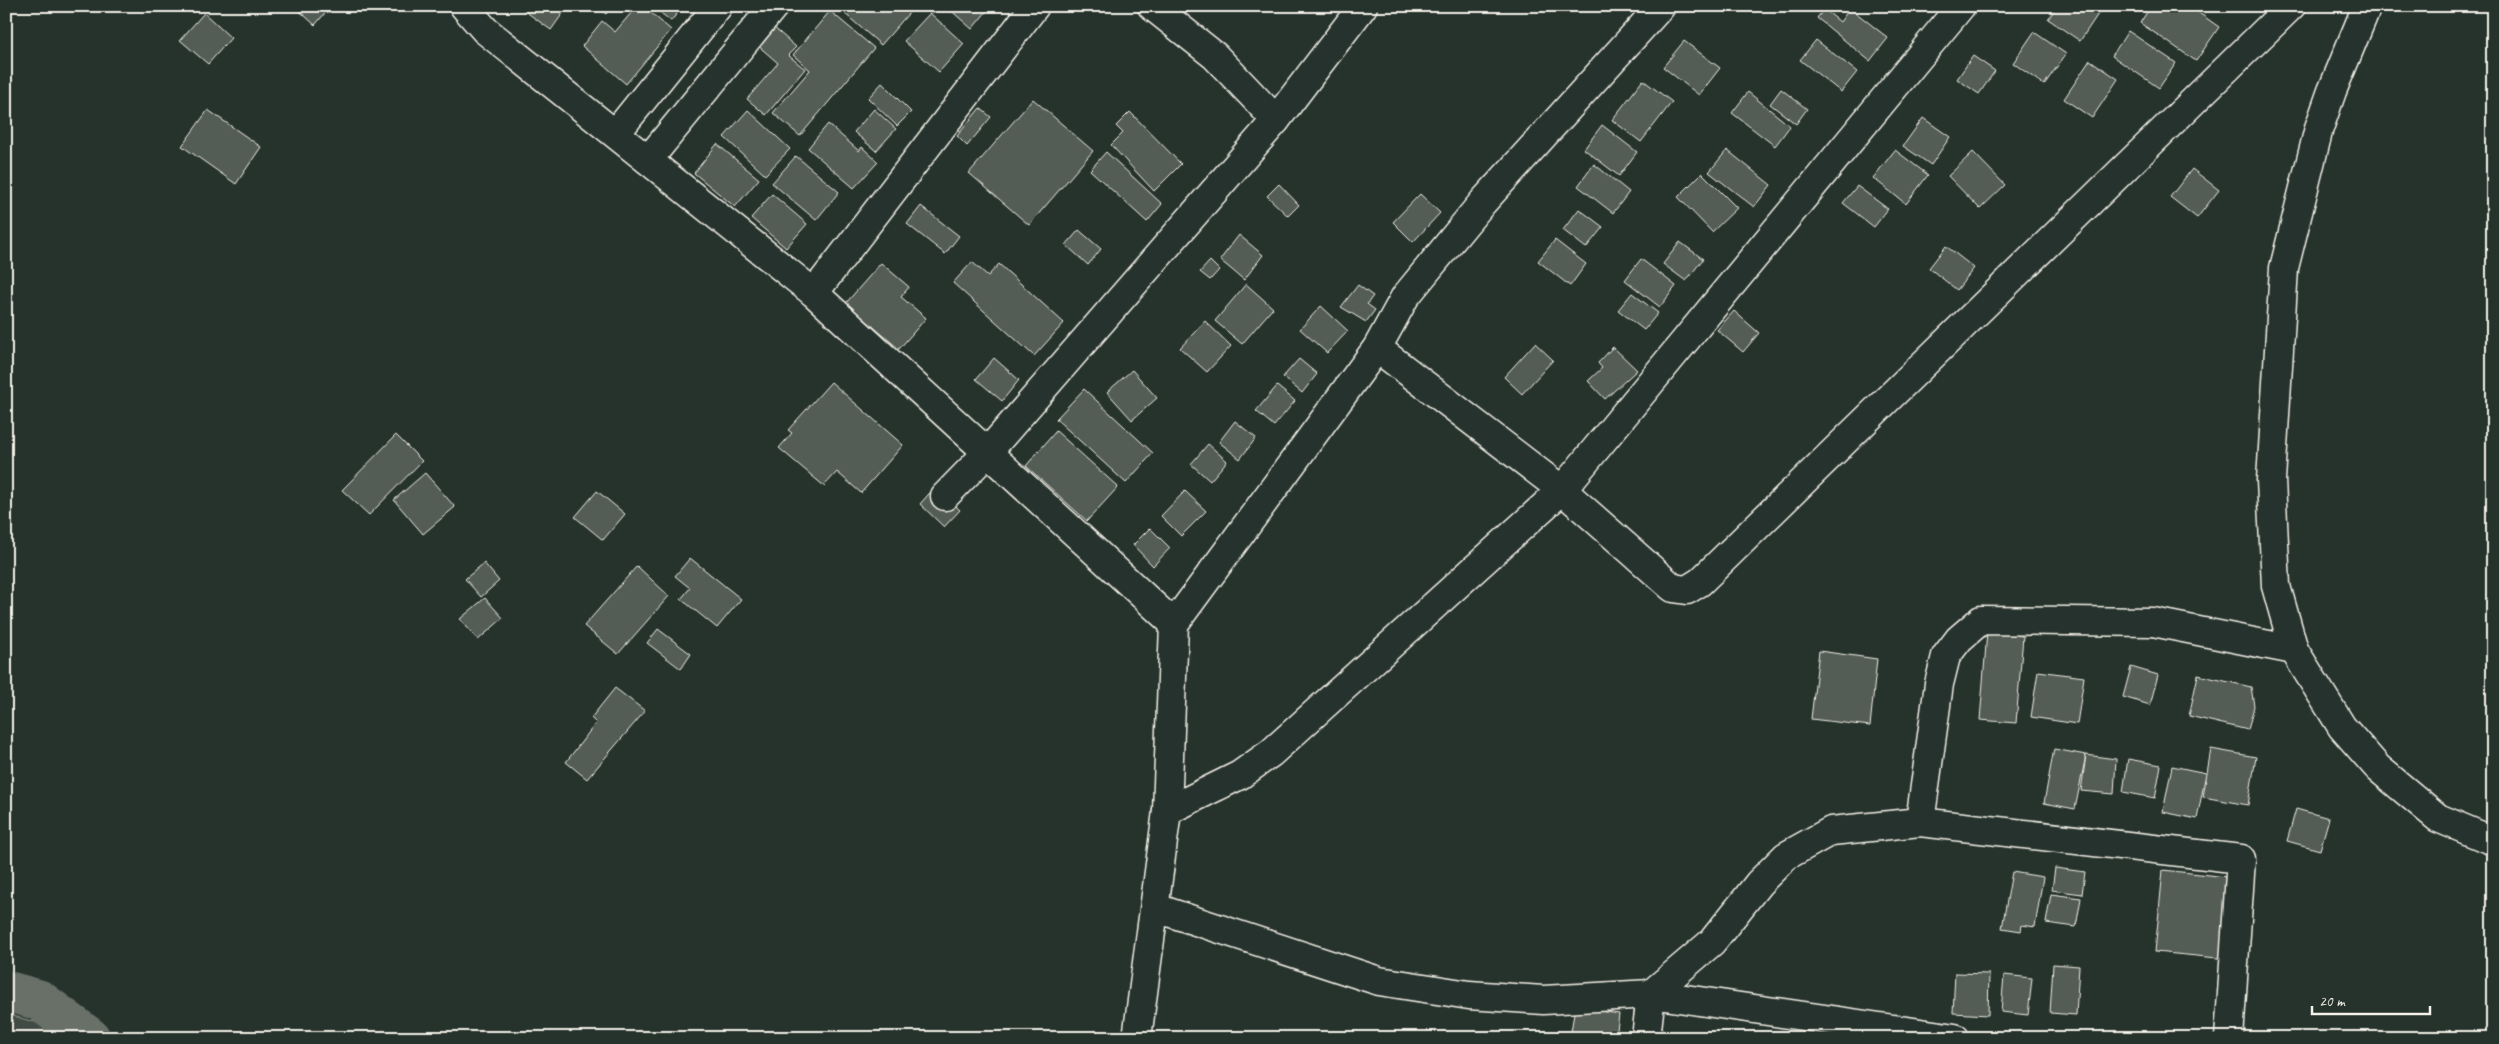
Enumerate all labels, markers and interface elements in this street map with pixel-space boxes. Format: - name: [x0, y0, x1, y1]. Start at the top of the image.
- scale bar: [2312, 984, 2429, 1016]
- text: 20 m: [2319, 992, 2346, 1011]

